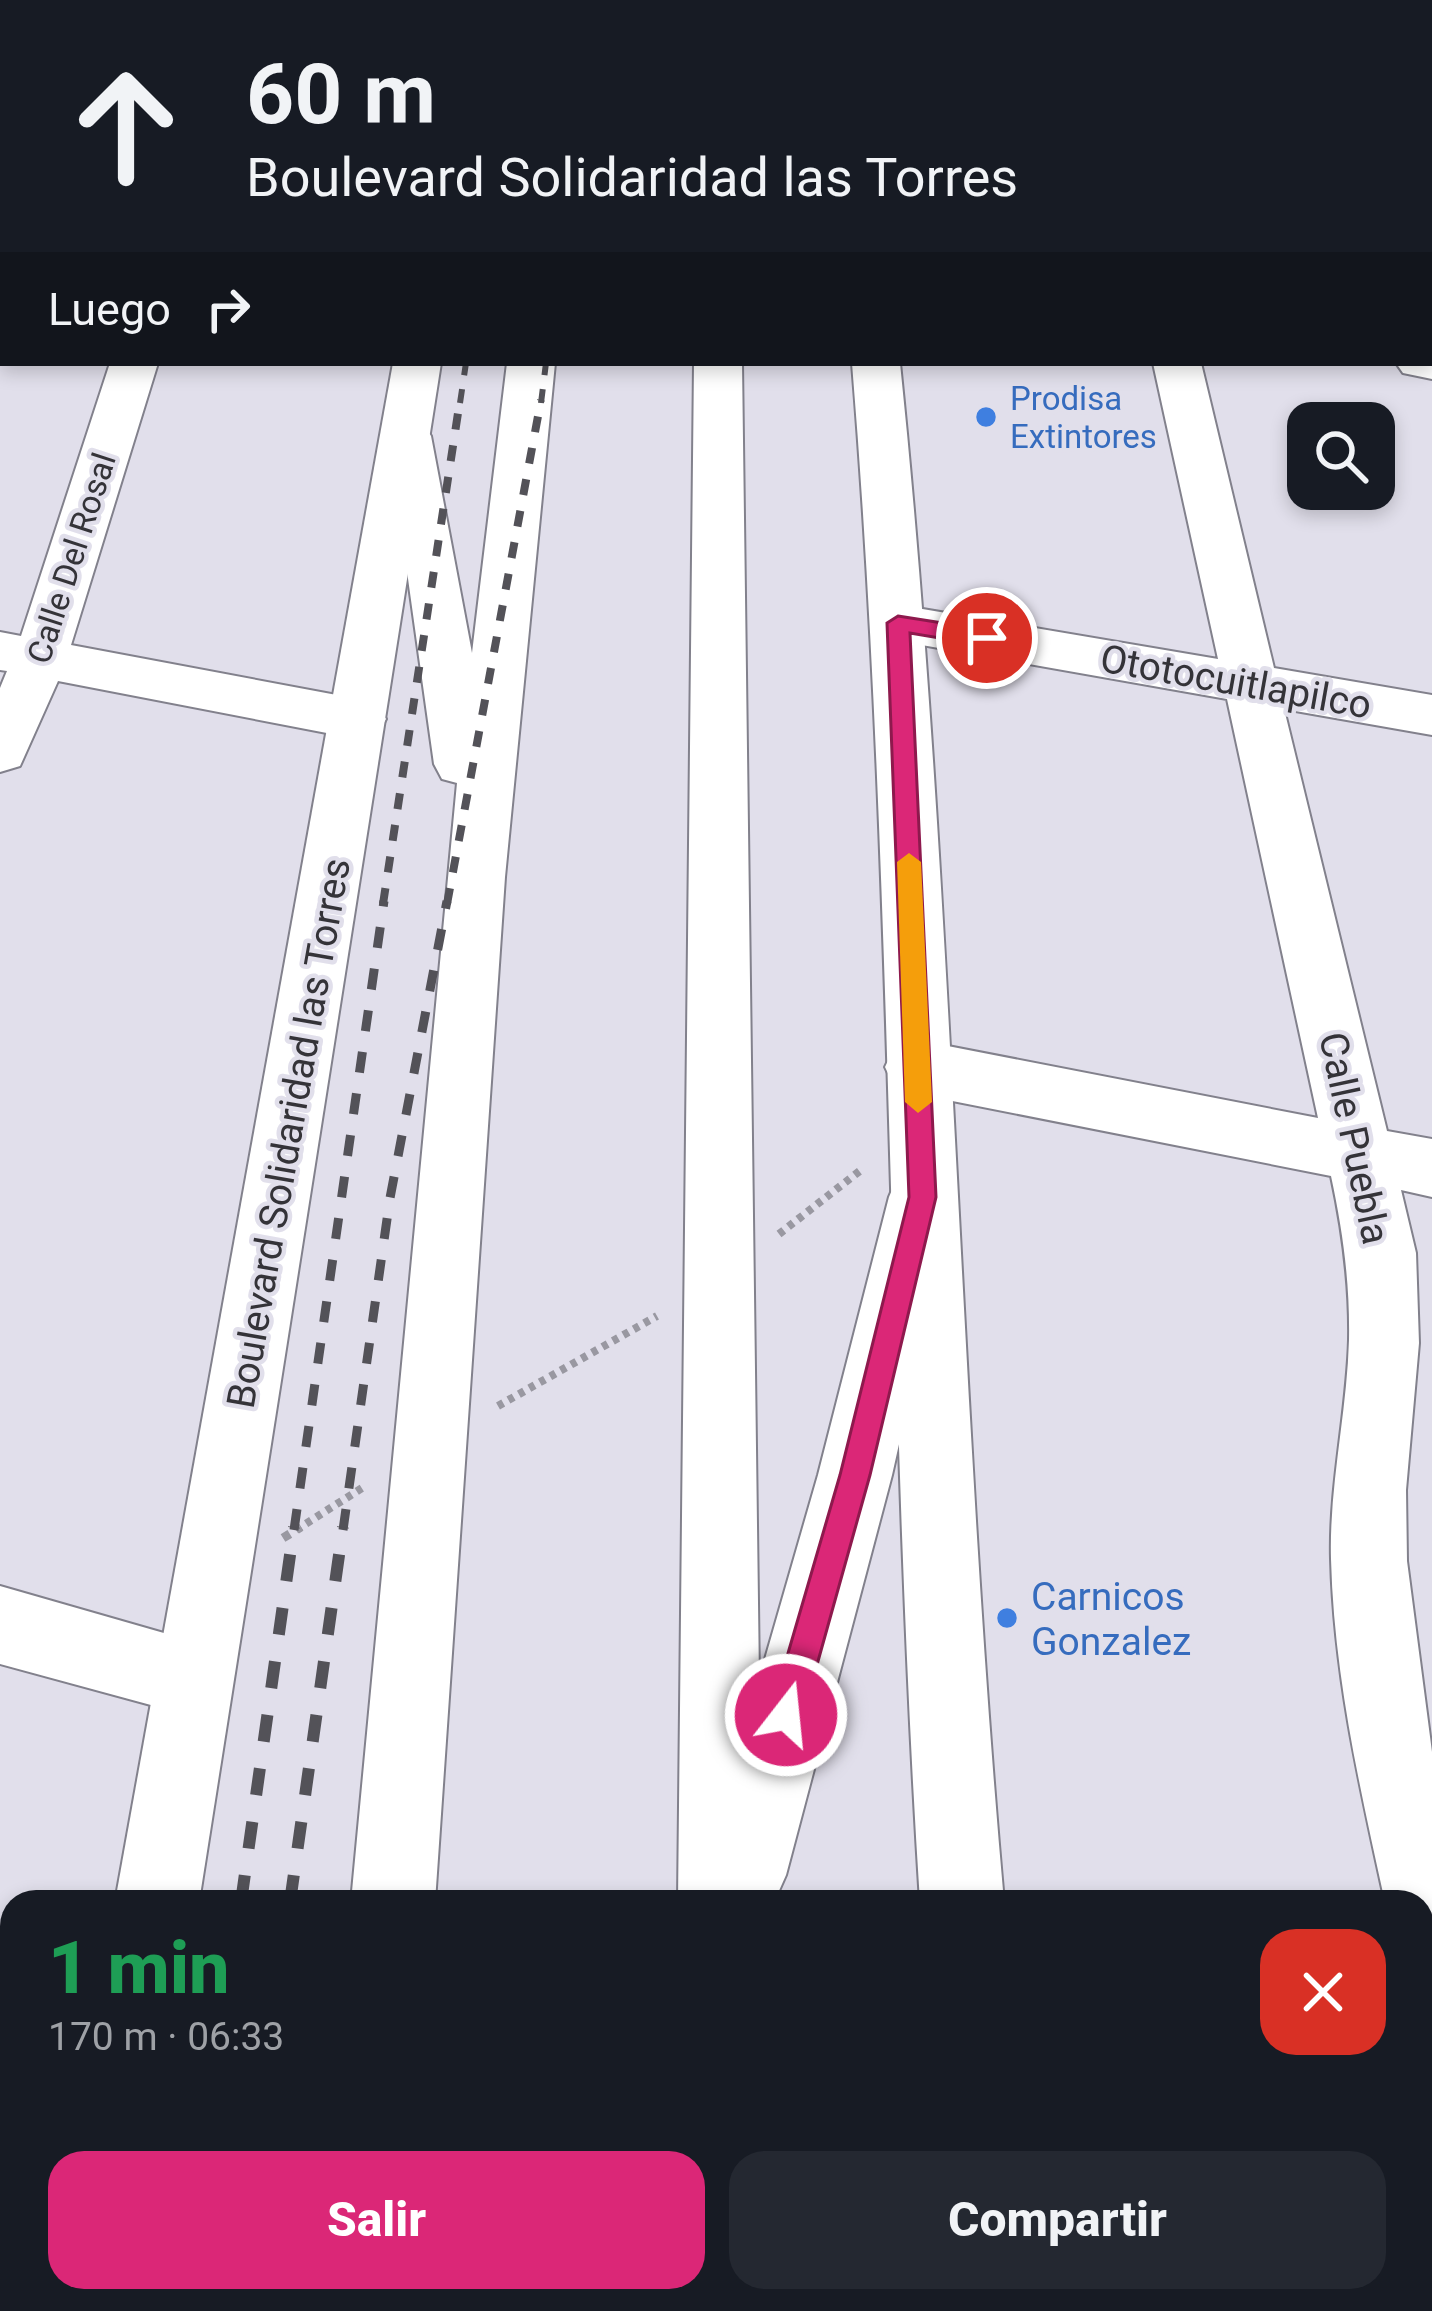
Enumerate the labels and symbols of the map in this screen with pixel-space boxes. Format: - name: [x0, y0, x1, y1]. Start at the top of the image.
- place label: Prodisa Extintores: [1010, 379, 1157, 456]
- marker: Prodisa Extintores: [973, 404, 999, 430]
- street label: Calle Del Rosal: [19, 448, 124, 668]
- pin: [936, 587, 1038, 689]
- street label: Ototocuitlapilco: [1097, 636, 1375, 728]
- street label: Boulevard Solidaridad las Torres: [218, 855, 360, 1412]
- street label: Calle Puebla: [1309, 1028, 1399, 1248]
- place label: Carnicos Gonzalez: [1031, 1574, 1191, 1665]
- marker: Carnicos Gonzalez: [994, 1605, 1020, 1631]
- position arrow: [723, 1652, 849, 1778]

